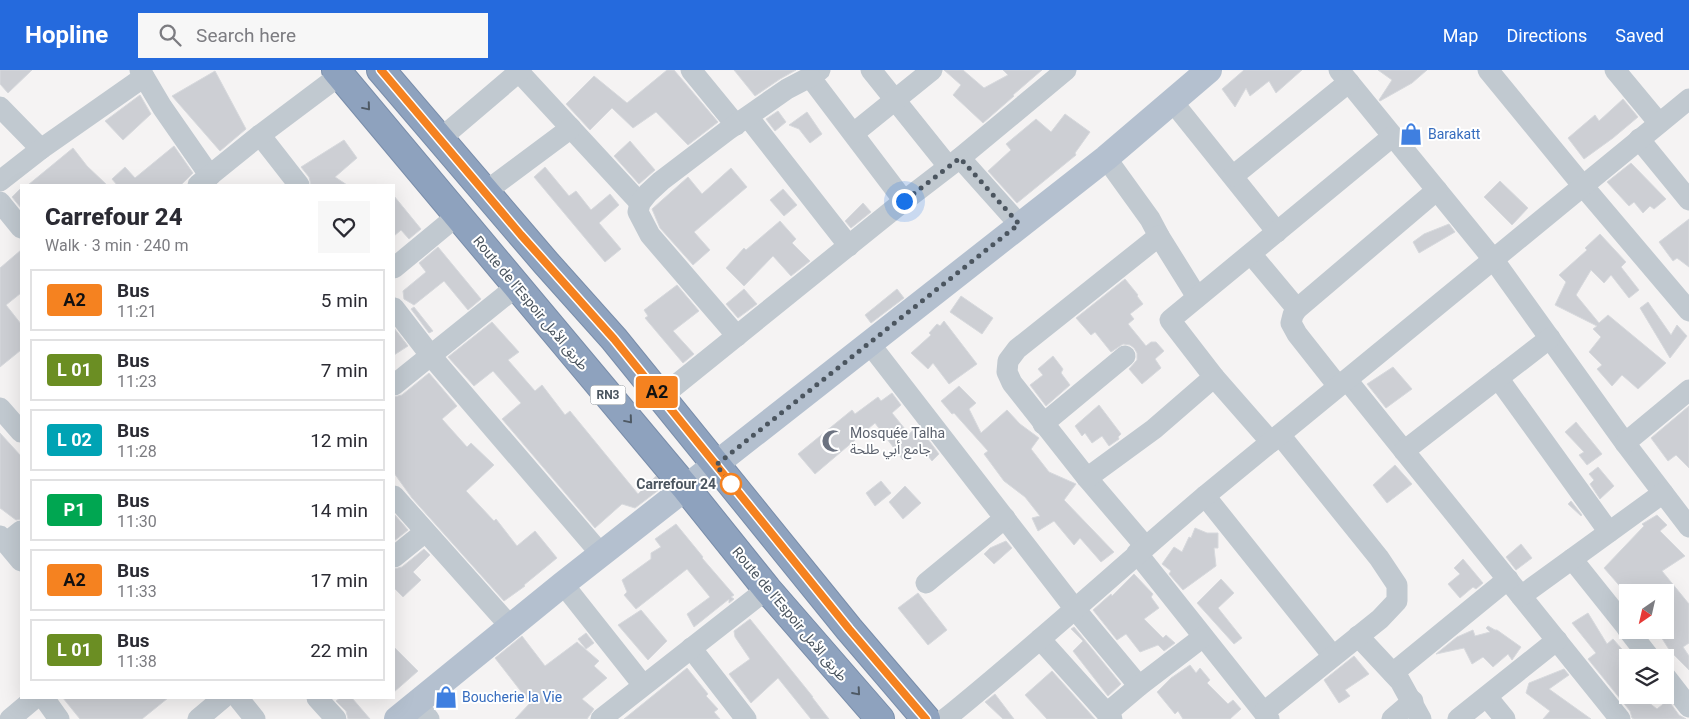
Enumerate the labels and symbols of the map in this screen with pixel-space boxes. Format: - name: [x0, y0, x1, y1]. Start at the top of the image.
- one-way arrow: [362, 101, 370, 110]
- shop icon: Barakatt: [1398, 121, 1424, 147]
- place label: Barakatt: [1428, 126, 1481, 142]
- your location: [892, 189, 917, 214]
- street label: Route de l’Espoir طريق الأمل: [469, 233, 592, 375]
- line badge: A2: [634, 376, 680, 408]
- road number: RN3: [590, 386, 626, 404]
- one-way arrow: [623, 414, 632, 423]
- place label: Mosquée Talha جامع أبي طلحة: [850, 425, 945, 460]
- mosque icon: Mosquée Talha جامع أبي طلحة: [820, 428, 846, 454]
- marker: Carrefour 24: [720, 473, 742, 495]
- place label: Carrefour 24: [636, 476, 716, 492]
- street label: Route de l’Espoir طريق الأمل: [728, 544, 851, 686]
- north arrow: [1619, 584, 1674, 639]
- shop icon: Boucherie la Vie: [433, 684, 459, 710]
- one-way arrow: [851, 686, 859, 695]
- place label: Boucherie la Vie: [462, 689, 562, 705]

